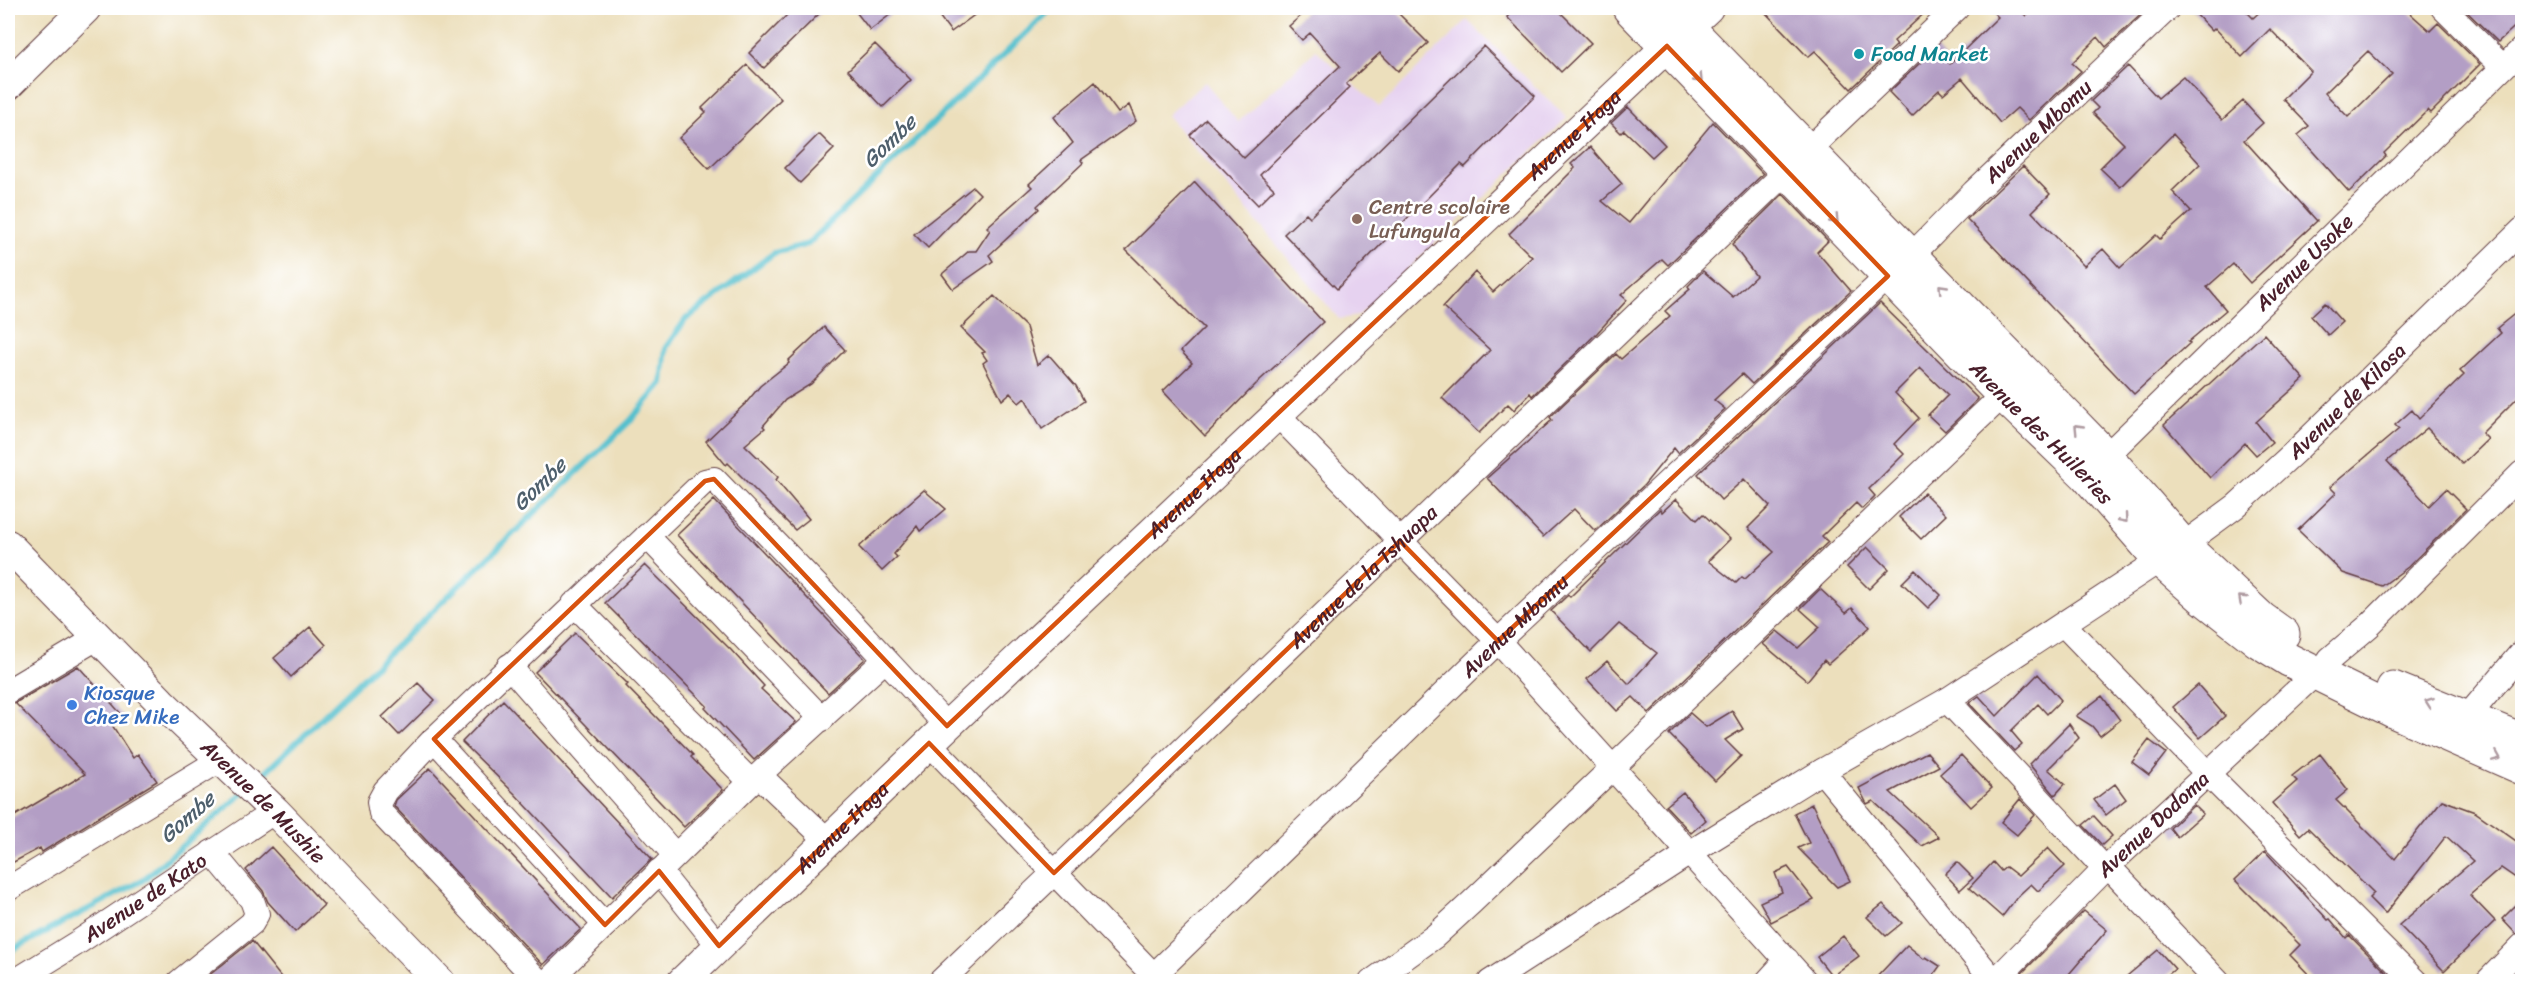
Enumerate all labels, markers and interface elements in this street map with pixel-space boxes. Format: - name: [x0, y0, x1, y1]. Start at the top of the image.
- place label: Food Market: [1871, 35, 1989, 73]
- marker: Food Market: [1852, 47, 1866, 61]
- street label: Avenue Mbomu: [1974, 69, 2102, 194]
- one-way arrow: [1692, 72, 1703, 83]
- street label: Avenue Itaga: [1516, 79, 1631, 191]
- water label: Gombe: [852, 103, 928, 178]
- place label: Centre scolaire Lufungula: [1369, 188, 1510, 250]
- street label: Avenue Usoke: [2244, 204, 2363, 321]
- marker: Centre scolaire Lufungula: [1350, 212, 1364, 226]
- one-way arrow: [1827, 212, 1838, 223]
- one-way arrow: [1939, 285, 1950, 296]
- street label: Avenue de Kilosa: [2278, 333, 2416, 470]
- street label: Avenue des Huileries: [1959, 351, 2123, 514]
- one-way arrow: [2075, 424, 2086, 435]
- street label: Avenue Itaga: [1136, 437, 1251, 549]
- water label: Gombe: [502, 446, 578, 521]
- street label: Avenue de la Tshuapa: [1279, 495, 1447, 659]
- one-way arrow: [2117, 512, 2128, 523]
- street label: Avenue Mbomu: [1450, 564, 1579, 688]
- one-way arrow: [2238, 595, 2248, 606]
- place label: Kiosque Chez Mike: [84, 674, 179, 736]
- one-way arrow: [2424, 697, 2435, 710]
- marker: Kiosque Chez Mike: [65, 698, 79, 712]
- street label: Avenue de Mushie: [191, 729, 336, 873]
- one-way arrow: [2490, 750, 2501, 762]
- street label: Avenue Dodoma: [2086, 761, 2219, 888]
- street label: Avenue Itaga: [784, 772, 899, 884]
- water label: Gombe: [150, 779, 226, 853]
- street label: Avenue de Kato: [74, 842, 215, 954]

